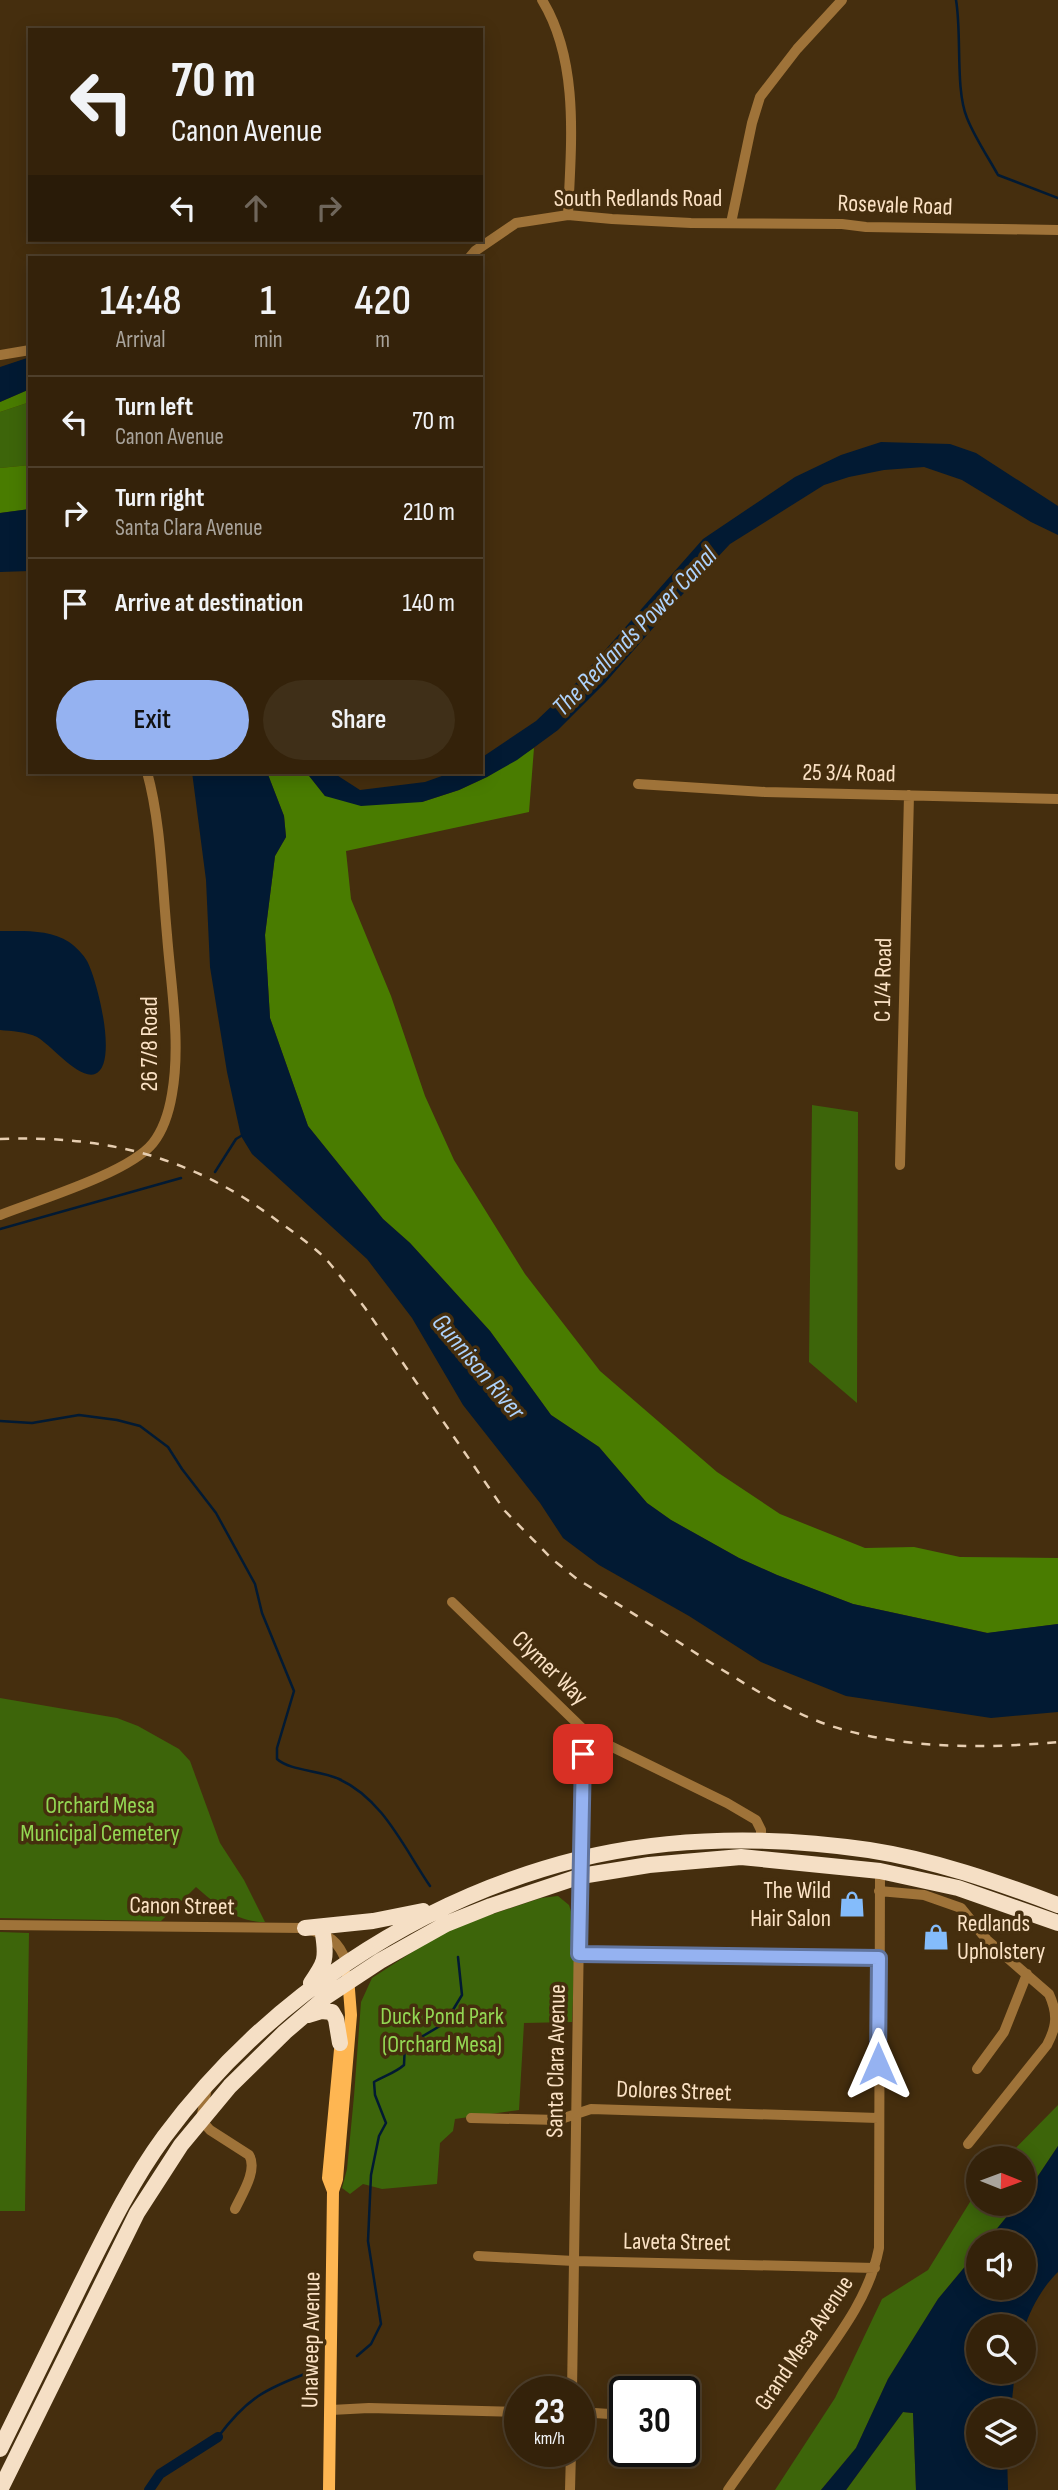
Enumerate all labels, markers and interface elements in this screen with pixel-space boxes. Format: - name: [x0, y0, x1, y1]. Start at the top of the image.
- text: 70 m: [171, 52, 256, 111]
- icon: left: [56, 56, 147, 147]
- text: Canon Avenue: [171, 112, 322, 151]
- street label: South Redlands Road: [554, 184, 722, 213]
- icon: left: [164, 189, 202, 227]
- icon: ahead: [237, 189, 275, 227]
- icon: right: [310, 189, 348, 227]
- street label: Rosevale Road: [837, 189, 953, 221]
- text: 14:48: [100, 276, 182, 327]
- text: 1: [260, 276, 276, 327]
- text: 420: [355, 276, 411, 327]
- text: Arrival: [116, 326, 166, 354]
- text: min: [254, 326, 283, 354]
- text: m: [375, 326, 390, 354]
- text: Turn left: [115, 392, 193, 423]
- icon: left: [56, 403, 94, 441]
- text: 70 m: [412, 406, 455, 437]
- text: Canon Avenue: [115, 423, 224, 451]
- text: Turn right: [115, 483, 204, 514]
- icon: right: [56, 494, 94, 532]
- text: 210 m: [403, 497, 455, 528]
- text: Santa Clara Avenue: [115, 514, 262, 542]
- water label: The Redlands Power Canal: [546, 540, 725, 723]
- icon: arrive: [56, 585, 94, 623]
- text: Arrive at destination: [115, 588, 303, 619]
- text: 140 m: [403, 588, 455, 619]
- button: Exit: [56, 680, 249, 760]
- button: Share: [263, 680, 455, 760]
- street label: 25 3/4 Road: [802, 758, 896, 788]
- street label: C 1/4 Road: [868, 938, 898, 1022]
- street label: 26 7/8 Road: [135, 997, 164, 1091]
- water label: Gunnison River: [425, 1308, 532, 1427]
- street label: Clymer Way: [506, 1625, 594, 1711]
- pin: [553, 1724, 613, 1784]
- icon: arrive: [564, 1735, 602, 1773]
- park label: Orchard Mesa Municipal Cemetery: [20, 1791, 180, 1848]
- place label: The Wild Hair Salon: [750, 1876, 831, 1933]
- shop icon: The Wild Hair Salon: [837, 1889, 867, 1919]
- street label: Canon Street: [129, 1891, 235, 1921]
- place label: Redlands Upholstery: [957, 1909, 1045, 1966]
- shop icon: Redlands Upholstery: [921, 1922, 951, 1952]
- street label: Santa Clara Avenue: [540, 1984, 572, 2138]
- park label: Duck Pond Park (Orchard Mesa): [380, 2002, 504, 2059]
- position arrow: [841, 2027, 915, 2101]
- street label: Dolores Street: [616, 2074, 732, 2108]
- north arrow: [966, 2146, 1036, 2216]
- map controls: [966, 2146, 1036, 2468]
- street label: Laveta Street: [623, 2227, 731, 2257]
- button: sound: [966, 2230, 1036, 2300]
- street label: Grand Mesa Avenue: [748, 2270, 860, 2416]
- street label: Unaweep Avenue: [295, 2272, 327, 2408]
- button: search: [966, 2314, 1036, 2384]
- speed limit sign: 30: [609, 2376, 700, 2467]
- text: 23: [534, 2391, 565, 2434]
- button: layers: [966, 2398, 1036, 2468]
- text: km/h: [534, 2428, 565, 2449]

